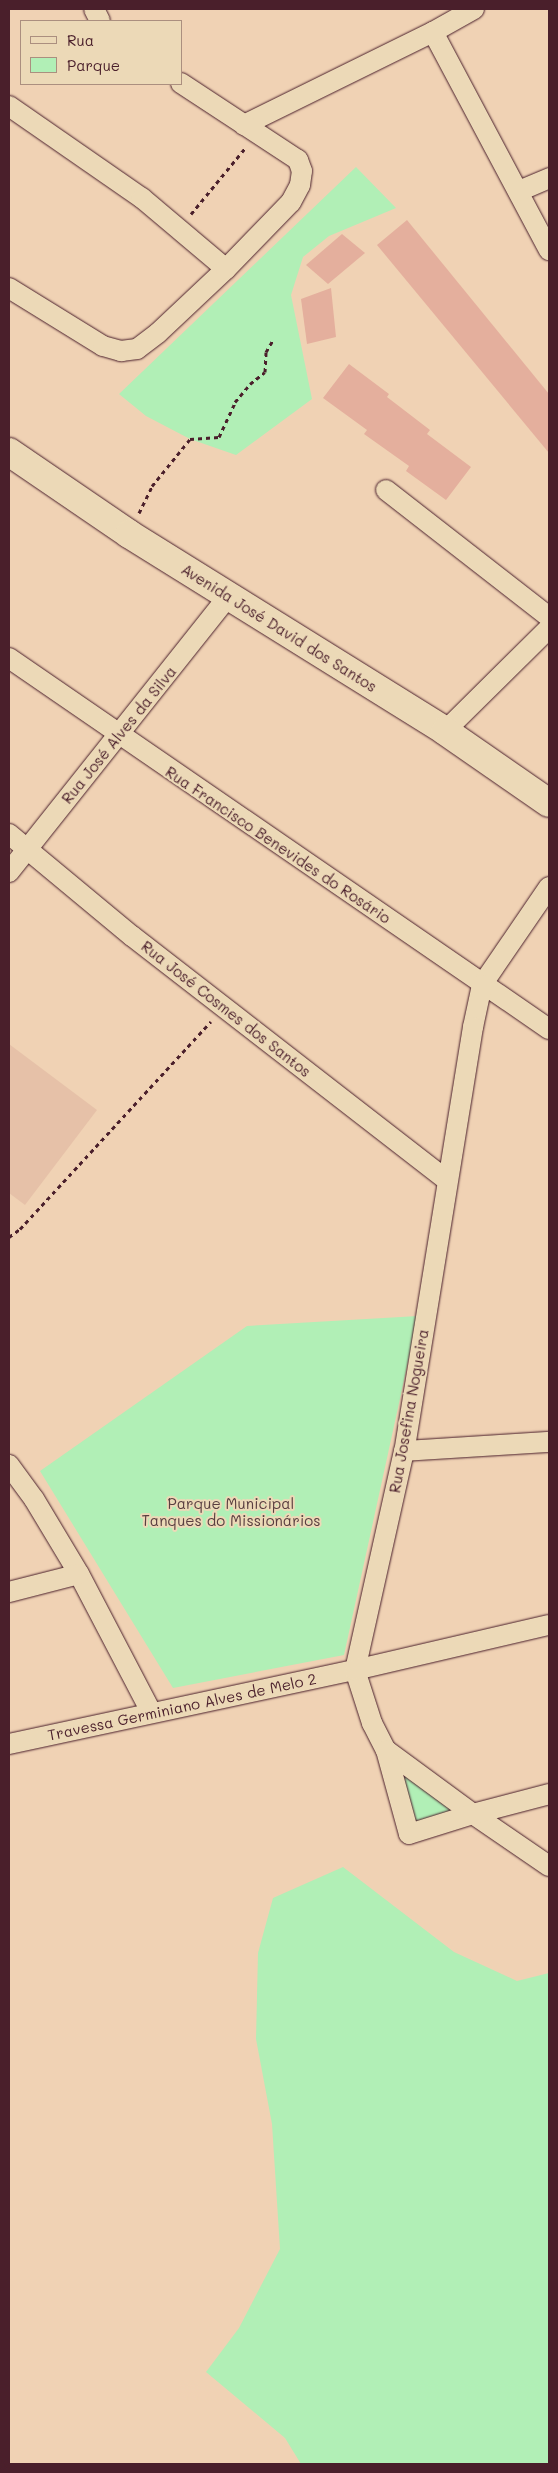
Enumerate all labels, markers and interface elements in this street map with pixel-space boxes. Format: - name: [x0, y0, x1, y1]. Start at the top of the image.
- legend: [20, 20, 182, 85]
- text: Rua: [67, 30, 94, 50]
- text: Parque: [67, 55, 120, 75]
- street label: Avenida José David dos Santos: [178, 560, 380, 696]
- street label: Rua José Alves da Silva: [58, 663, 180, 807]
- street label: Rua Francisco Benevides do Rosário: [162, 763, 394, 927]
- street label: Rua José Cosmes dos Santos: [138, 937, 314, 1081]
- street label: Rua Josefina Nogueira: [386, 1328, 432, 1494]
- park label: Parque Municipal Tanques do Missionários: [142, 1494, 320, 1529]
- street label: Travessa Germiniano Alves de Melo 2: [46, 1670, 318, 1744]

